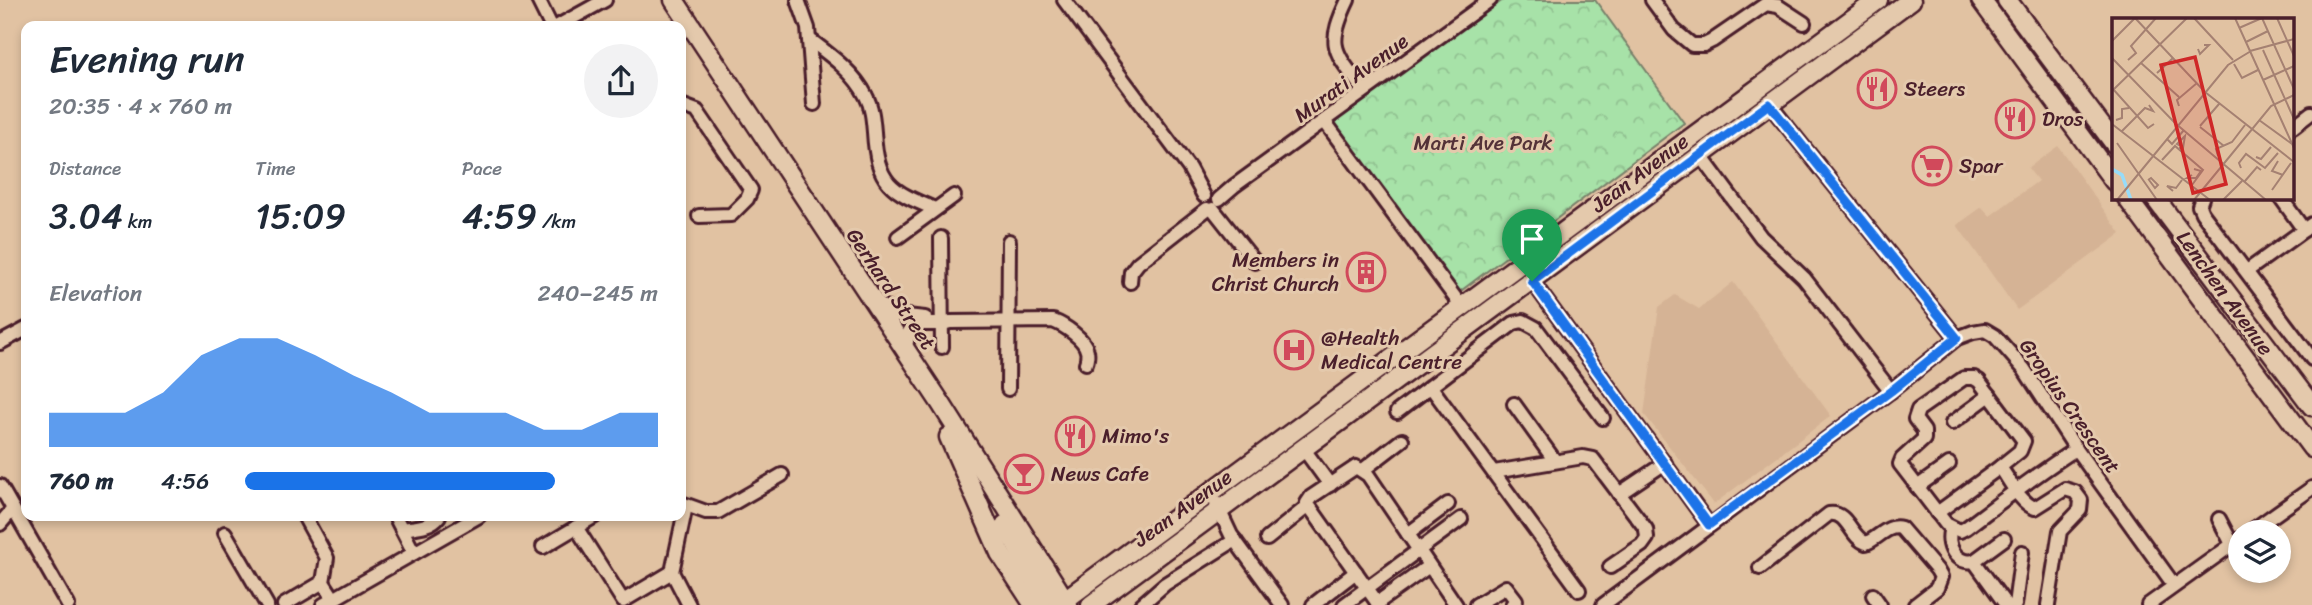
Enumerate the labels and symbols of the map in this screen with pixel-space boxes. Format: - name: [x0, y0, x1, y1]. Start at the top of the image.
- inset map: [2112, 18, 2294, 200]
- street label: Murati Avenue: [1285, 23, 1417, 133]
- restaurant icon: Steers: [1856, 68, 1898, 110]
- place label: Steers: [1904, 70, 1966, 108]
- restaurant icon: Dros: [1994, 98, 2036, 140]
- place label: Dros: [2042, 100, 2084, 138]
- street label: Jean Avenue: [1582, 123, 1698, 223]
- park label: Marti Ave Park: [1414, 124, 1552, 162]
- supermarket icon: Spar: [1911, 145, 1953, 187]
- place label: Spar: [1959, 147, 2004, 185]
- pin: [1502, 209, 1562, 281]
- street label: Gerhard Street: [836, 220, 946, 358]
- street label: Lenchen Avenue: [2166, 222, 2284, 364]
- place label: Members in Christ Church: [1212, 241, 1339, 303]
- building icon: Members in Christ Church: [1345, 251, 1387, 293]
- place label: @Health Medical Centre: [1321, 319, 1462, 381]
- hospital icon: @Health Medical Centre: [1273, 329, 1315, 371]
- street label: Gropius Crescent: [2009, 330, 2131, 482]
- restaurant icon: Mimo's: [1054, 415, 1096, 457]
- place label: Mimo's: [1102, 417, 1170, 455]
- bar icon: News Cafe: [1003, 453, 1045, 495]
- place label: News Cafe: [1051, 455, 1149, 493]
- street label: Jean Avenue: [1124, 459, 1241, 558]

